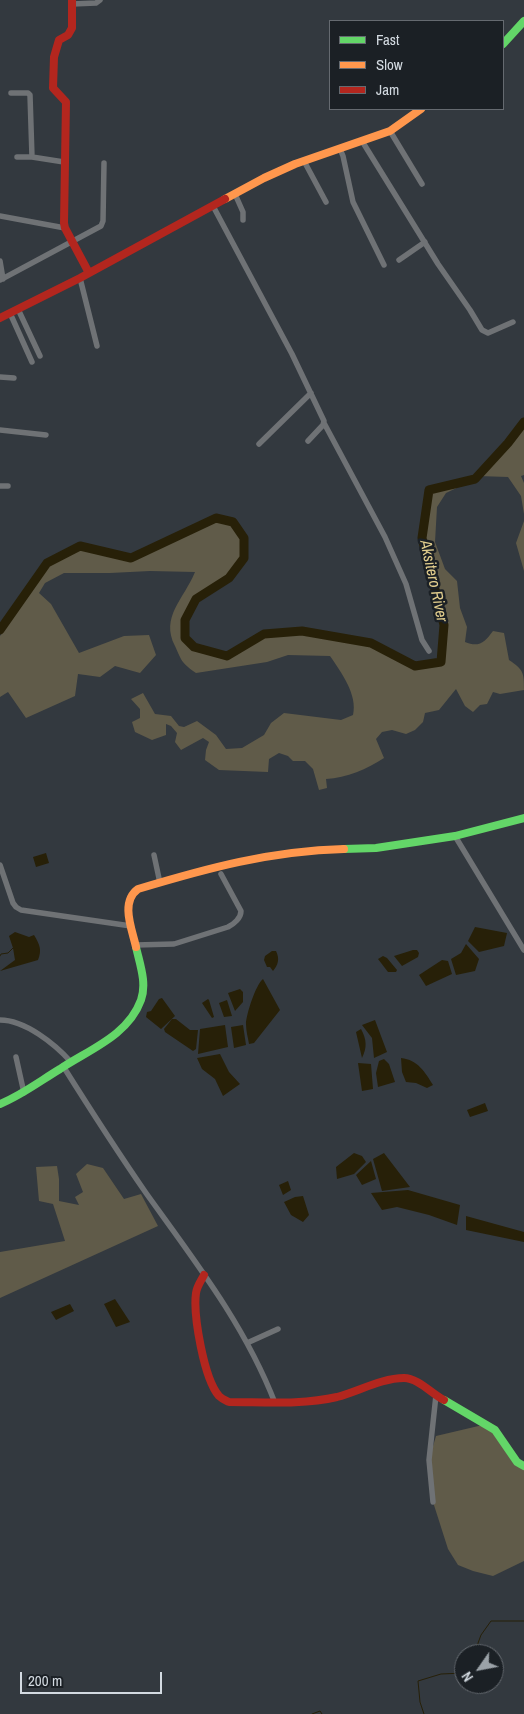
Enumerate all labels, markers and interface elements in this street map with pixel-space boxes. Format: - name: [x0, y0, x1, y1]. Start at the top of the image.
- legend: [329, 20, 504, 110]
- text: Fast: [376, 29, 399, 50]
- text: Slow: [376, 54, 403, 75]
- text: Jam: [376, 79, 399, 100]
- water label: Aksitero River: [415, 538, 451, 624]
- north arrow: [454, 1644, 504, 1694]
- scale bar: [22, 1662, 165, 1694]
- text: N: [457, 1668, 477, 1685]
- text: 200 m: [28, 1670, 62, 1691]

